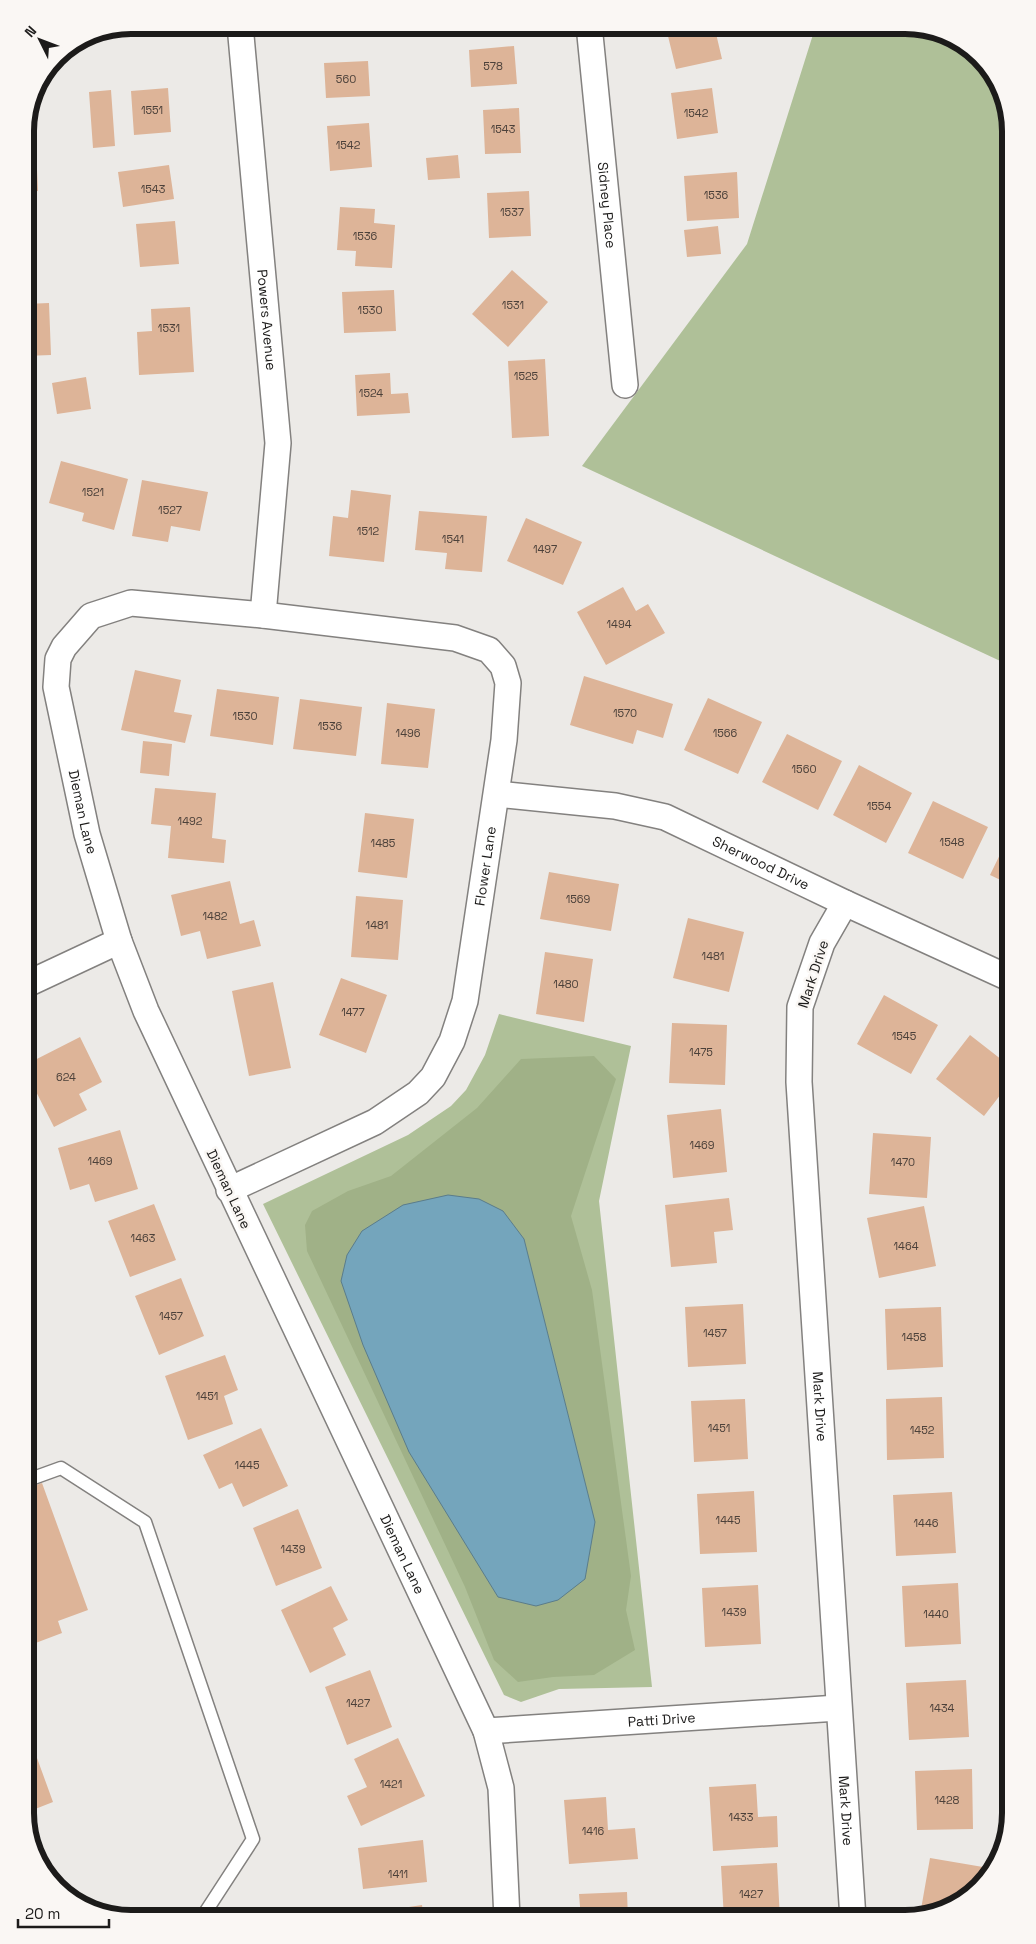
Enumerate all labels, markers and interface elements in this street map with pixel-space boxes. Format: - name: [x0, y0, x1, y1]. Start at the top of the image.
- north arrow: [15, 15, 65, 65]
- text: N: [21, 22, 40, 41]
- house number: 578: [483, 59, 503, 73]
- house number: 560: [336, 72, 356, 86]
- house number: 1551: [141, 103, 163, 117]
- house number: 1542: [684, 106, 709, 120]
- house number: 1543: [491, 122, 516, 136]
- house number: 1542: [336, 138, 361, 152]
- street label: Sidney Place: [594, 161, 620, 249]
- house number: 1543: [141, 182, 166, 196]
- house number: 1536: [704, 188, 729, 202]
- house number: 1537: [500, 205, 524, 219]
- house number: 1536: [353, 229, 378, 243]
- street label: Powers Avenue: [253, 268, 280, 371]
- house number: 1531: [502, 298, 524, 312]
- house number: 1530: [358, 303, 382, 317]
- house number: 1531: [158, 321, 180, 335]
- house number: 1525: [514, 369, 539, 383]
- house number: 1524: [359, 386, 383, 400]
- house number: 1521: [82, 485, 104, 499]
- house number: 1527: [158, 503, 182, 517]
- house number: 1512: [357, 524, 379, 538]
- house number: 1541: [442, 532, 464, 546]
- house number: 1497: [533, 542, 557, 556]
- house number: 1494: [606, 617, 632, 631]
- house number: 1570: [613, 706, 637, 720]
- house number: 1530: [233, 709, 257, 723]
- house number: 1536: [318, 719, 343, 733]
- house number: 1496: [396, 726, 421, 740]
- house number: 1566: [713, 726, 738, 740]
- house number: 1560: [792, 762, 816, 776]
- street label: Dieman Lane: [65, 768, 101, 856]
- house number: 1554: [867, 799, 891, 813]
- house number: 1492: [178, 814, 203, 828]
- street label: Flower Lane: [470, 825, 500, 907]
- street label: Sherwood Drive: [709, 832, 812, 894]
- house number: 1548: [940, 835, 965, 849]
- house number: 1485: [371, 836, 396, 850]
- house number: 1569: [566, 892, 591, 906]
- house number: 1482: [203, 909, 228, 923]
- house number: 1481: [366, 918, 388, 932]
- street label: Mark Drive: [794, 938, 832, 1010]
- house number: 1481: [702, 949, 724, 963]
- house number: 1480: [553, 977, 579, 991]
- house number: 1477: [341, 1005, 365, 1019]
- house number: 1545: [892, 1029, 917, 1043]
- house number: 1475: [689, 1045, 713, 1059]
- house number: 624: [56, 1070, 76, 1084]
- house number: 1469: [690, 1138, 715, 1152]
- street label: Dieman Lane: [203, 1146, 255, 1232]
- house number: 1469: [88, 1154, 113, 1168]
- house number: 1470: [891, 1155, 915, 1169]
- house number: 1463: [131, 1231, 156, 1245]
- house number: 1464: [893, 1239, 919, 1253]
- house number: 1457: [159, 1309, 183, 1323]
- house number: 1457: [703, 1326, 727, 1340]
- house number: 1458: [902, 1330, 927, 1344]
- street label: Mark Drive: [809, 1371, 831, 1442]
- house number: 1451: [196, 1389, 218, 1403]
- house number: 1451: [708, 1421, 730, 1435]
- house number: 1452: [910, 1423, 935, 1437]
- house number: 1445: [235, 1458, 260, 1472]
- street label: Dieman Lane: [376, 1512, 429, 1597]
- house number: 1445: [716, 1513, 741, 1527]
- house number: 1446: [913, 1516, 939, 1530]
- house number: 1439: [281, 1542, 306, 1556]
- house number: 1439: [722, 1605, 747, 1619]
- house number: 1440: [923, 1607, 949, 1621]
- house number: 1427: [346, 1696, 370, 1710]
- house number: 1434: [930, 1701, 955, 1715]
- street label: Patti Drive: [627, 1708, 696, 1731]
- street label: Mark Drive: [835, 1775, 857, 1846]
- house number: 1421: [380, 1777, 402, 1791]
- house number: 1428: [935, 1793, 960, 1807]
- house number: 1433: [729, 1810, 754, 1824]
- house number: 1416: [582, 1824, 605, 1838]
- house number: 1411: [388, 1867, 408, 1881]
- house number: 1427: [739, 1887, 763, 1901]
- scale bar: [18, 1896, 109, 1928]
- text: 20 m: [25, 1904, 60, 1923]

